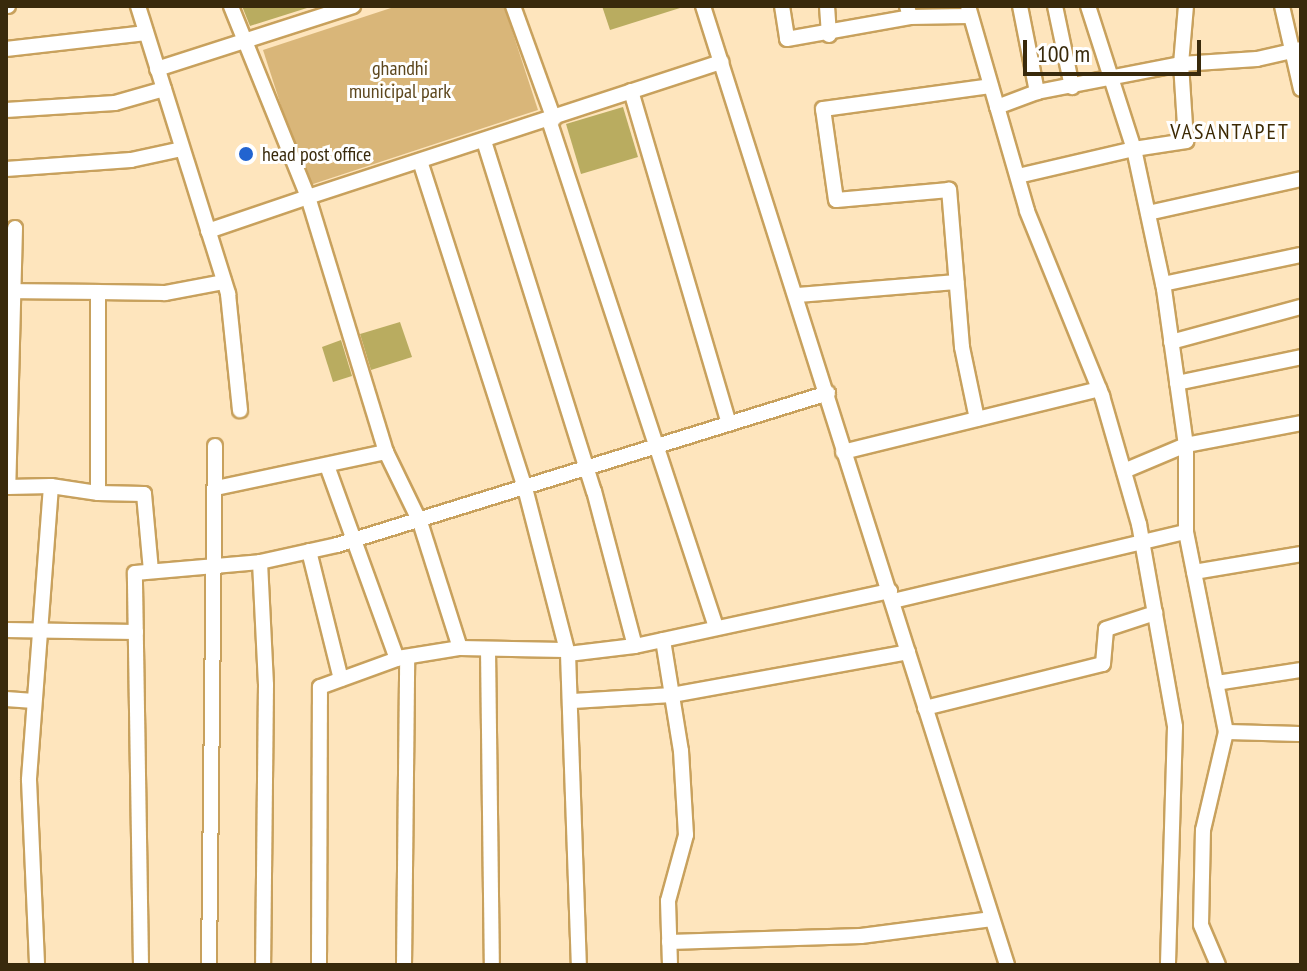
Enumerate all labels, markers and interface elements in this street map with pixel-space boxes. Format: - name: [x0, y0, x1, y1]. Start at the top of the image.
- scale bar: [1027, 24, 1205, 74]
- text: 100 m: [1037, 38, 1090, 69]
- park label: ghandhi municipal park: [349, 57, 451, 104]
- district label: VASANTAPET: [1170, 119, 1290, 145]
- place label: head post office: [262, 142, 371, 166]
- marker: head post office: [237, 145, 255, 163]

